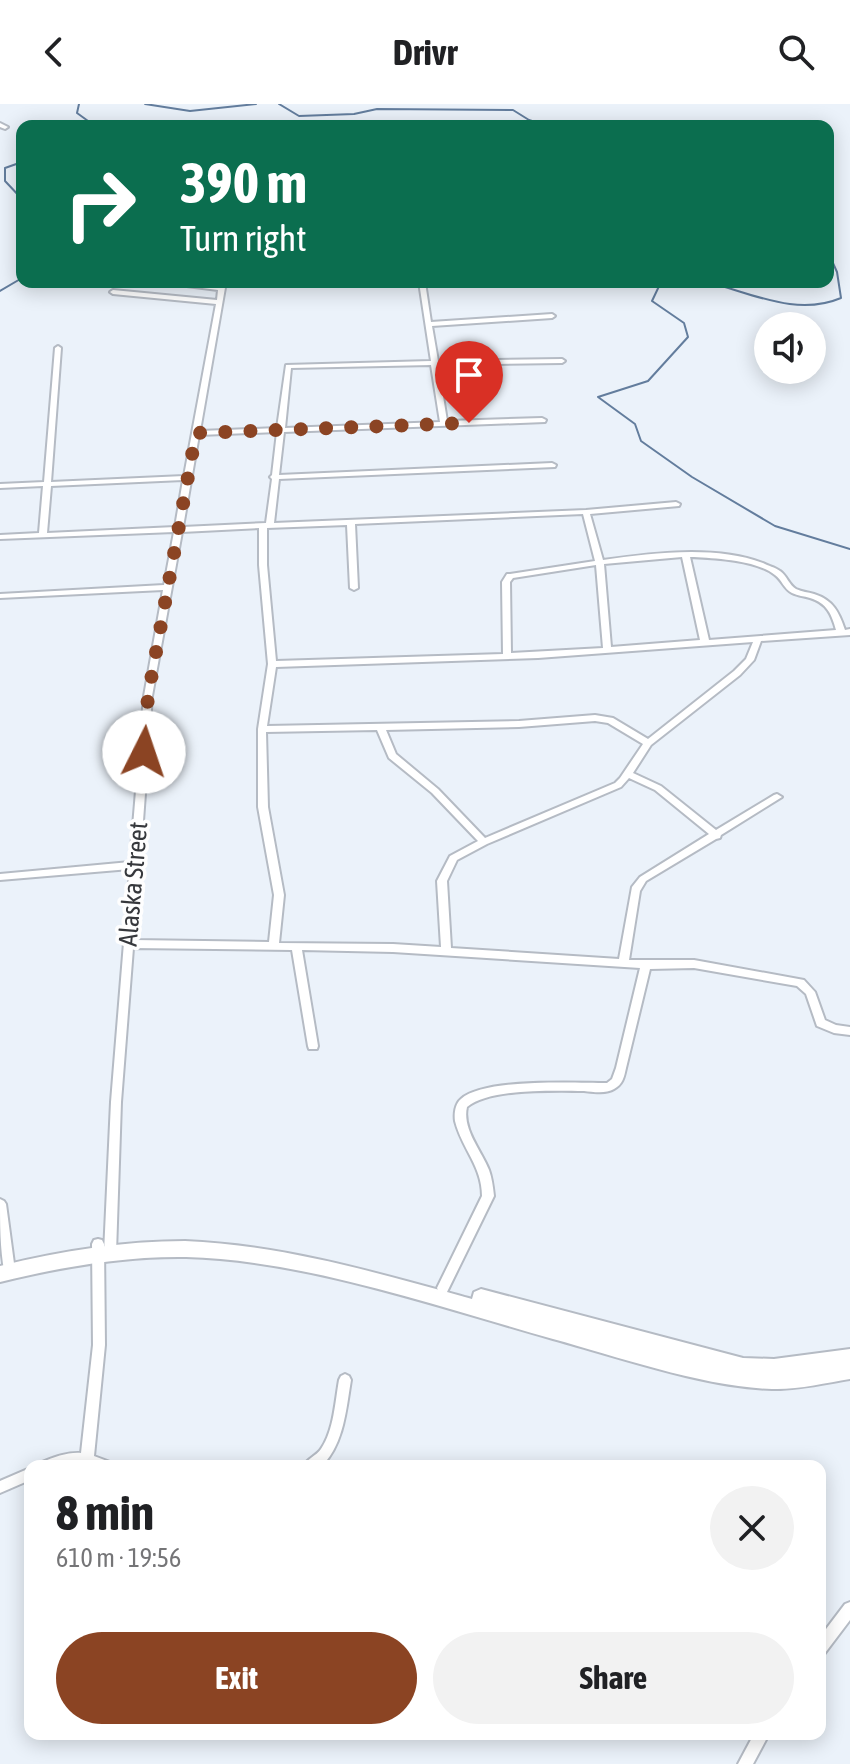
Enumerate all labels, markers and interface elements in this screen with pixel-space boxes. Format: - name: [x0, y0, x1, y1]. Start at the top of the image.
- icon: back: [32, 30, 76, 74]
- icon: search: [774, 30, 818, 74]
- text: Drivr: [393, 31, 457, 73]
- text: 390 m: [180, 151, 307, 215]
- icon: right: [48, 152, 152, 256]
- text: Turn right: [180, 217, 307, 259]
- map controls: [754, 312, 826, 384]
- button: sound: [754, 312, 826, 384]
- pin: [435, 341, 503, 423]
- icon: arrive: [447, 353, 491, 397]
- position arrow: [102, 710, 186, 794]
- street label: Alaska Street: [113, 820, 153, 948]
- text: 8 min: [56, 1485, 154, 1540]
- button: close: [710, 1486, 794, 1570]
- text: 610 m · 19:56: [56, 1543, 181, 1573]
- button: Exit: [56, 1632, 417, 1724]
- button: Share: [433, 1632, 794, 1724]

